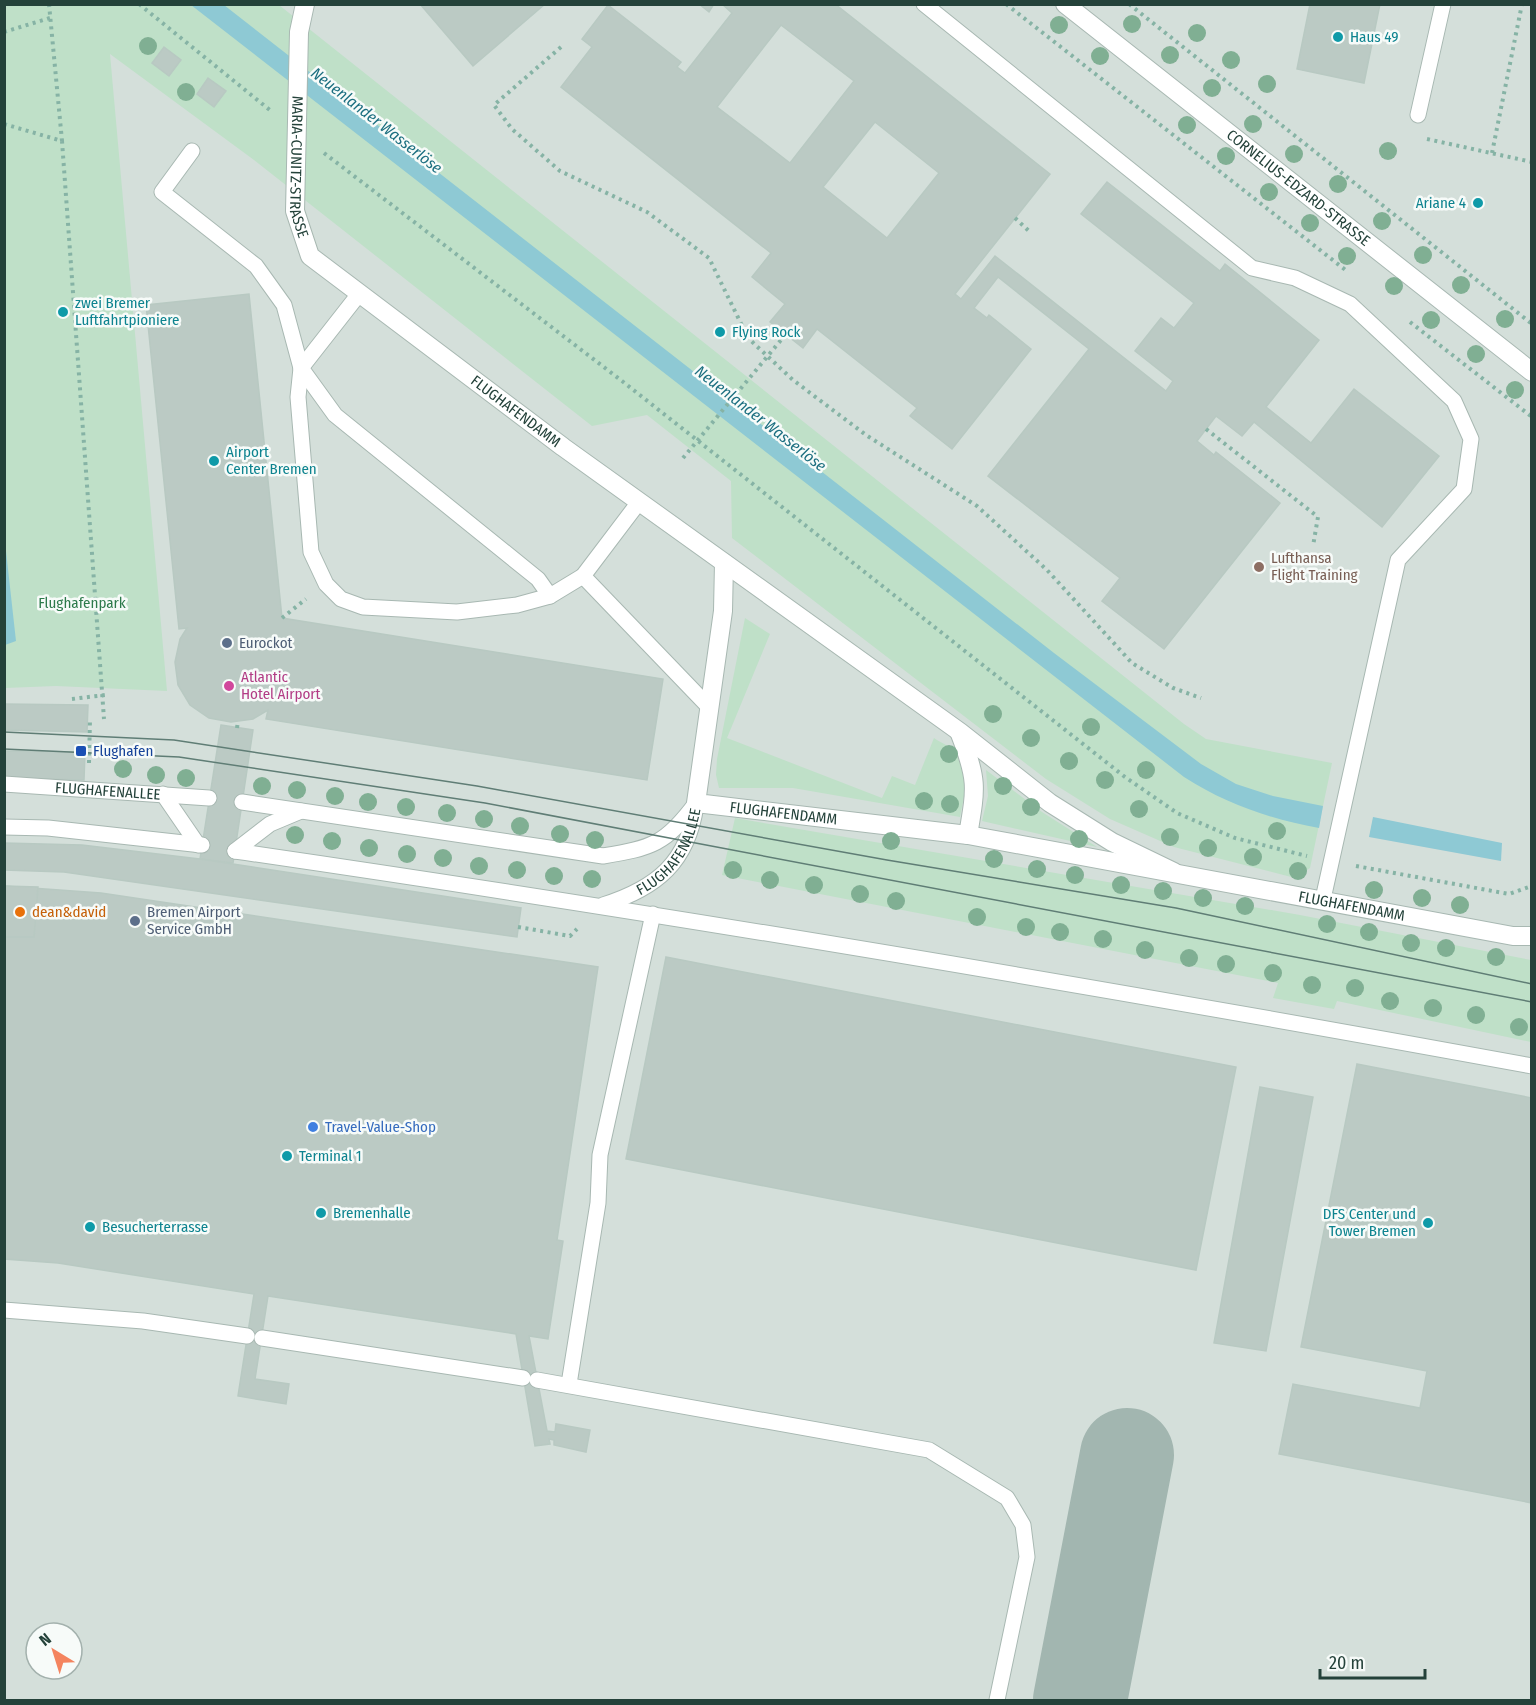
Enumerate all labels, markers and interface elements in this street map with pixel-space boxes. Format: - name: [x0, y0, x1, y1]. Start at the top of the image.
- place label: Haus 49: [1350, 28, 1399, 46]
- marker: Haus 49: [1331, 30, 1345, 44]
- water label: Neuenlander Wasserlöse: [307, 63, 446, 178]
- street label: MARIA-CUNITZ-STRASSE: [286, 96, 312, 240]
- street label: CORNELIUS-EDZARD-STRASSE: [1223, 126, 1374, 250]
- place label: Ariane 4: [1416, 194, 1466, 212]
- marker: Ariane 4: [1471, 196, 1485, 210]
- place label: zwei Bremer Luftfahrtpioniere: [75, 294, 179, 329]
- marker: zwei Bremer Luftfahrtpioniere: [56, 305, 70, 319]
- place label: Flying Rock: [732, 323, 800, 341]
- marker: Flying Rock: [713, 325, 727, 339]
- water label: Neuenlander Wasserlöse: [691, 361, 830, 476]
- street label: FLUGHAFENDAMM: [467, 372, 564, 451]
- place label: Airport Center Bremen: [226, 443, 317, 478]
- marker: Airport Center Bremen: [207, 454, 221, 468]
- place label: Lufthansa Flight Training: [1271, 549, 1358, 584]
- marker: Lufthansa Flight Training: [1252, 560, 1266, 574]
- park label: Flughafenpark: [38, 594, 126, 612]
- place label: Eurockot: [239, 634, 293, 652]
- marker: Eurockot: [220, 636, 234, 650]
- place label: Atlantic Hotel Airport: [241, 668, 321, 703]
- marker: Atlantic Hotel Airport: [222, 679, 236, 693]
- place label: Flughafen: [93, 742, 153, 760]
- marker: Flughafen: [74, 744, 88, 758]
- street label: FLUGHAFENALLEE: [55, 779, 161, 804]
- street label: FLUGHAFENDAMM: [729, 798, 838, 829]
- street label: FLUGHAFENALLEE: [633, 807, 704, 899]
- street label: FLUGHAFENDAMM: [1297, 887, 1406, 925]
- place label: dean&david: [32, 903, 106, 921]
- place label: Bremen Airport Service GmbH: [147, 903, 241, 938]
- marker: dean&david: [13, 905, 27, 919]
- marker: Bremen Airport Service GmbH: [128, 914, 142, 928]
- place label: Travel-Value-Shop: [325, 1118, 436, 1136]
- marker: Travel-Value-Shop: [306, 1120, 320, 1134]
- place label: Terminal 1: [299, 1147, 362, 1165]
- marker: Terminal 1: [280, 1149, 294, 1163]
- place label: Bremenhalle: [333, 1204, 411, 1222]
- place label: DFS Center und Tower Bremen: [1323, 1205, 1416, 1240]
- marker: Bremenhalle: [314, 1206, 328, 1220]
- marker: DFS Center und Tower Bremen: [1421, 1216, 1435, 1230]
- place label: Besucherterrasse: [102, 1218, 208, 1236]
- marker: Besucherterrasse: [83, 1220, 97, 1234]
- north arrow: [24, 1621, 84, 1681]
- text: N: [35, 1629, 55, 1650]
- scale bar: [1320, 1642, 1425, 1680]
- text: 20 m: [1329, 1652, 1364, 1674]

